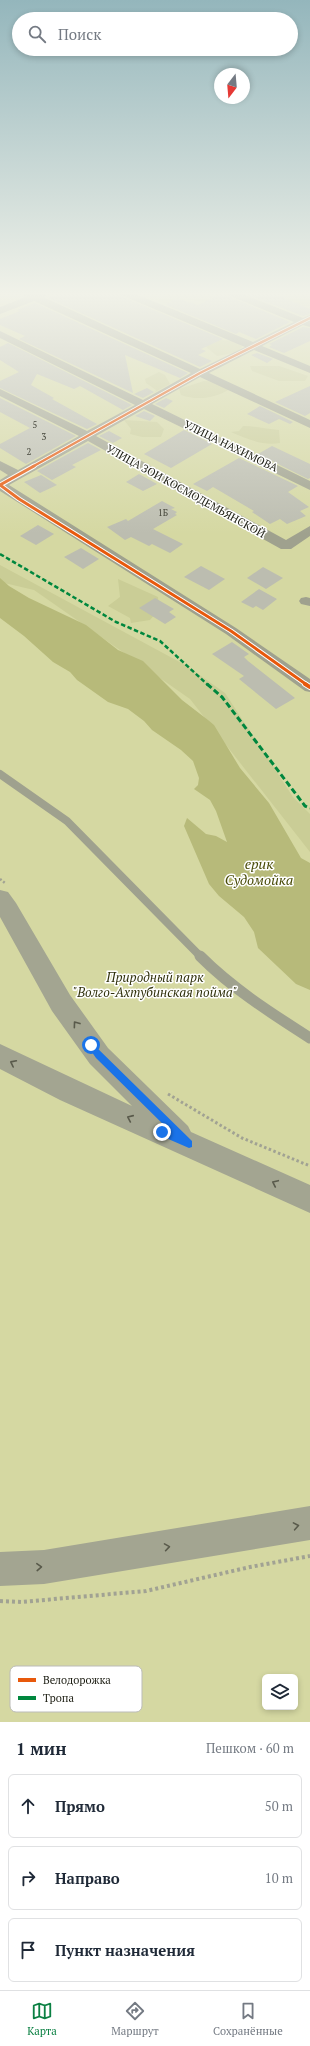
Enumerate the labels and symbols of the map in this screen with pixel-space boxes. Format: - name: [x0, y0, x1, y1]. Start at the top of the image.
- north arrow: [214, 68, 250, 104]
- street label: УЛИЦА НАХИМОВА: [182, 417, 281, 475]
- house number: 5: [33, 419, 38, 431]
- house number: 3: [42, 431, 47, 443]
- street label: УЛИЦА ЗОИ КОСМОДЕМЬЯНСКОЙ: [104, 441, 268, 541]
- house number: 2: [27, 446, 32, 458]
- house number: 1Б: [158, 507, 168, 519]
- water label: ерик Судомойка: [225, 854, 293, 889]
- park label: Природный парк "Волго-Ахтубинская пойма": [73, 968, 237, 1001]
- one-way arrow: [73, 1021, 81, 1028]
- route start: [82, 1036, 100, 1054]
- one-way arrow: [10, 1060, 17, 1068]
- one-way arrow: [127, 1115, 135, 1123]
- route end: [153, 1123, 171, 1141]
- one-way arrow: [271, 1180, 279, 1188]
- one-way arrow: [293, 1522, 299, 1530]
- one-way arrow: [164, 1543, 170, 1552]
- one-way arrow: [36, 1563, 42, 1571]
- legend: [10, 1666, 142, 1712]
- text: Велодорожка: [43, 1673, 111, 1687]
- text: Тропа: [43, 1691, 75, 1705]

